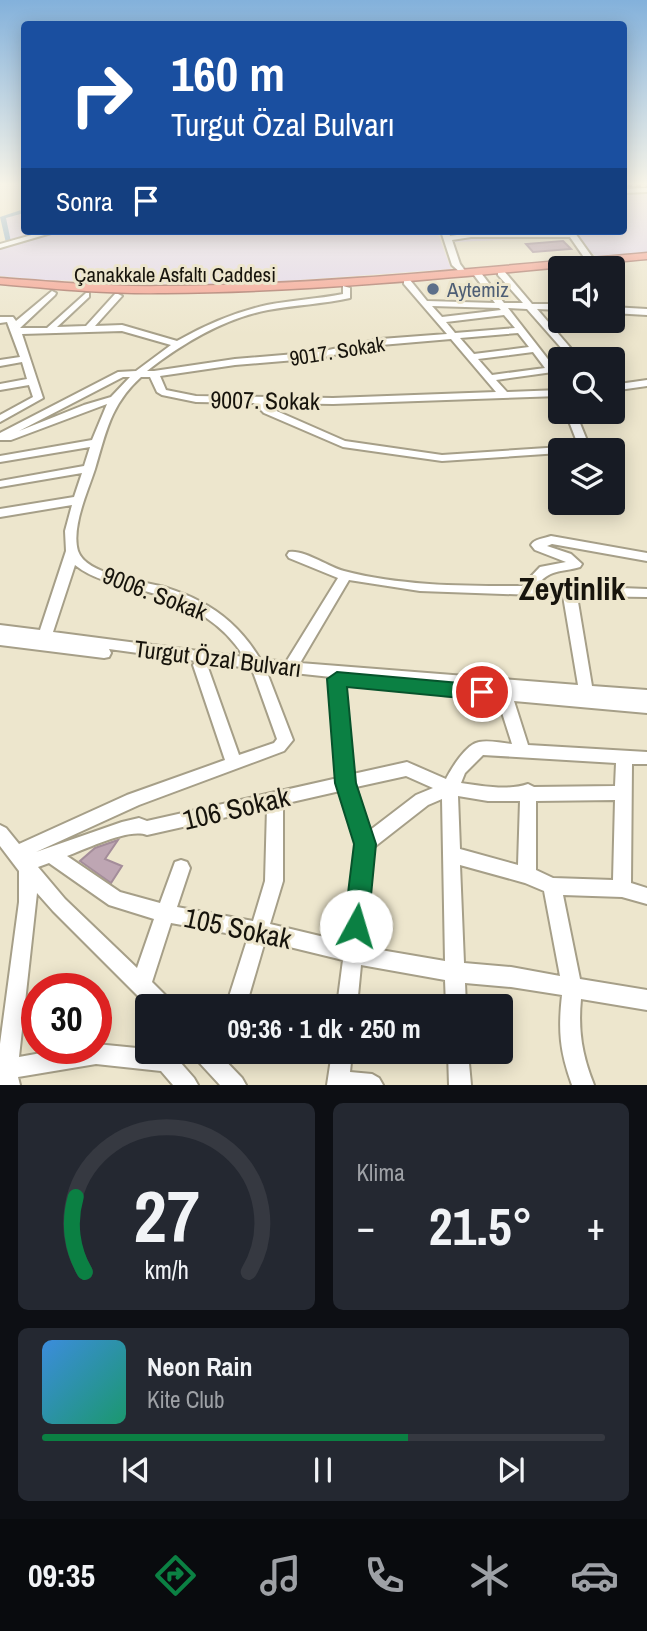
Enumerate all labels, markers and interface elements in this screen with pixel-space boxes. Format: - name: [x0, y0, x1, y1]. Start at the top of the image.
- text: 160 m: [171, 40, 285, 106]
- icon: right: [56, 49, 147, 140]
- text: Turgut Özal Bulvarı: [171, 103, 395, 146]
- icon: arrive: [127, 182, 165, 220]
- text: Sonra: [56, 184, 113, 219]
- map controls: [548, 256, 625, 515]
- button: sound: [548, 256, 625, 333]
- street label: Çanakkale Asfaltı Caddesi: [74, 260, 276, 289]
- place label: Aytemiz: [446, 275, 509, 304]
- marker: Aytemiz: [425, 281, 441, 297]
- street label: 9017. Sokak: [287, 329, 387, 373]
- button: search: [548, 347, 625, 424]
- street label: 9007. Sokak: [210, 383, 320, 417]
- button: layers: [548, 438, 625, 515]
- street label: 9006. Sokak: [98, 558, 212, 628]
- district label: Zeytinlik: [519, 567, 626, 610]
- street label: Turgut Özal Bulvarı: [133, 632, 303, 684]
- pin: [452, 662, 512, 722]
- icon: arrive: [463, 673, 501, 711]
- street label: 106 Sokak: [179, 777, 294, 839]
- position arrow: [319, 889, 393, 963]
- street label: 105 Sokak: [181, 898, 296, 958]
- speed limit sign: 30: [21, 973, 112, 1064]
- text: 09:36 · 1 dk · 250 m: [227, 1011, 421, 1046]
- text: Klima: [357, 1157, 405, 1188]
- text: 27: [133, 1168, 199, 1266]
- text: 21.5°: [429, 1191, 533, 1261]
- text: −: [357, 1201, 375, 1252]
- text: +: [587, 1201, 605, 1252]
- text: km/h: [144, 1253, 188, 1287]
- text: Neon Rain: [147, 1349, 252, 1384]
- text: Kite Club: [147, 1384, 225, 1415]
- icon: previous: [117, 1451, 155, 1489]
- icon: pause: [304, 1451, 342, 1489]
- icon: next: [492, 1451, 530, 1489]
- icon: directions: [151, 1551, 200, 1600]
- icon: music: [256, 1551, 305, 1600]
- icon: phone: [360, 1551, 409, 1600]
- icon: climate: [465, 1551, 514, 1600]
- icon: car: [570, 1551, 619, 1600]
- text: 09:35: [28, 1554, 95, 1597]

